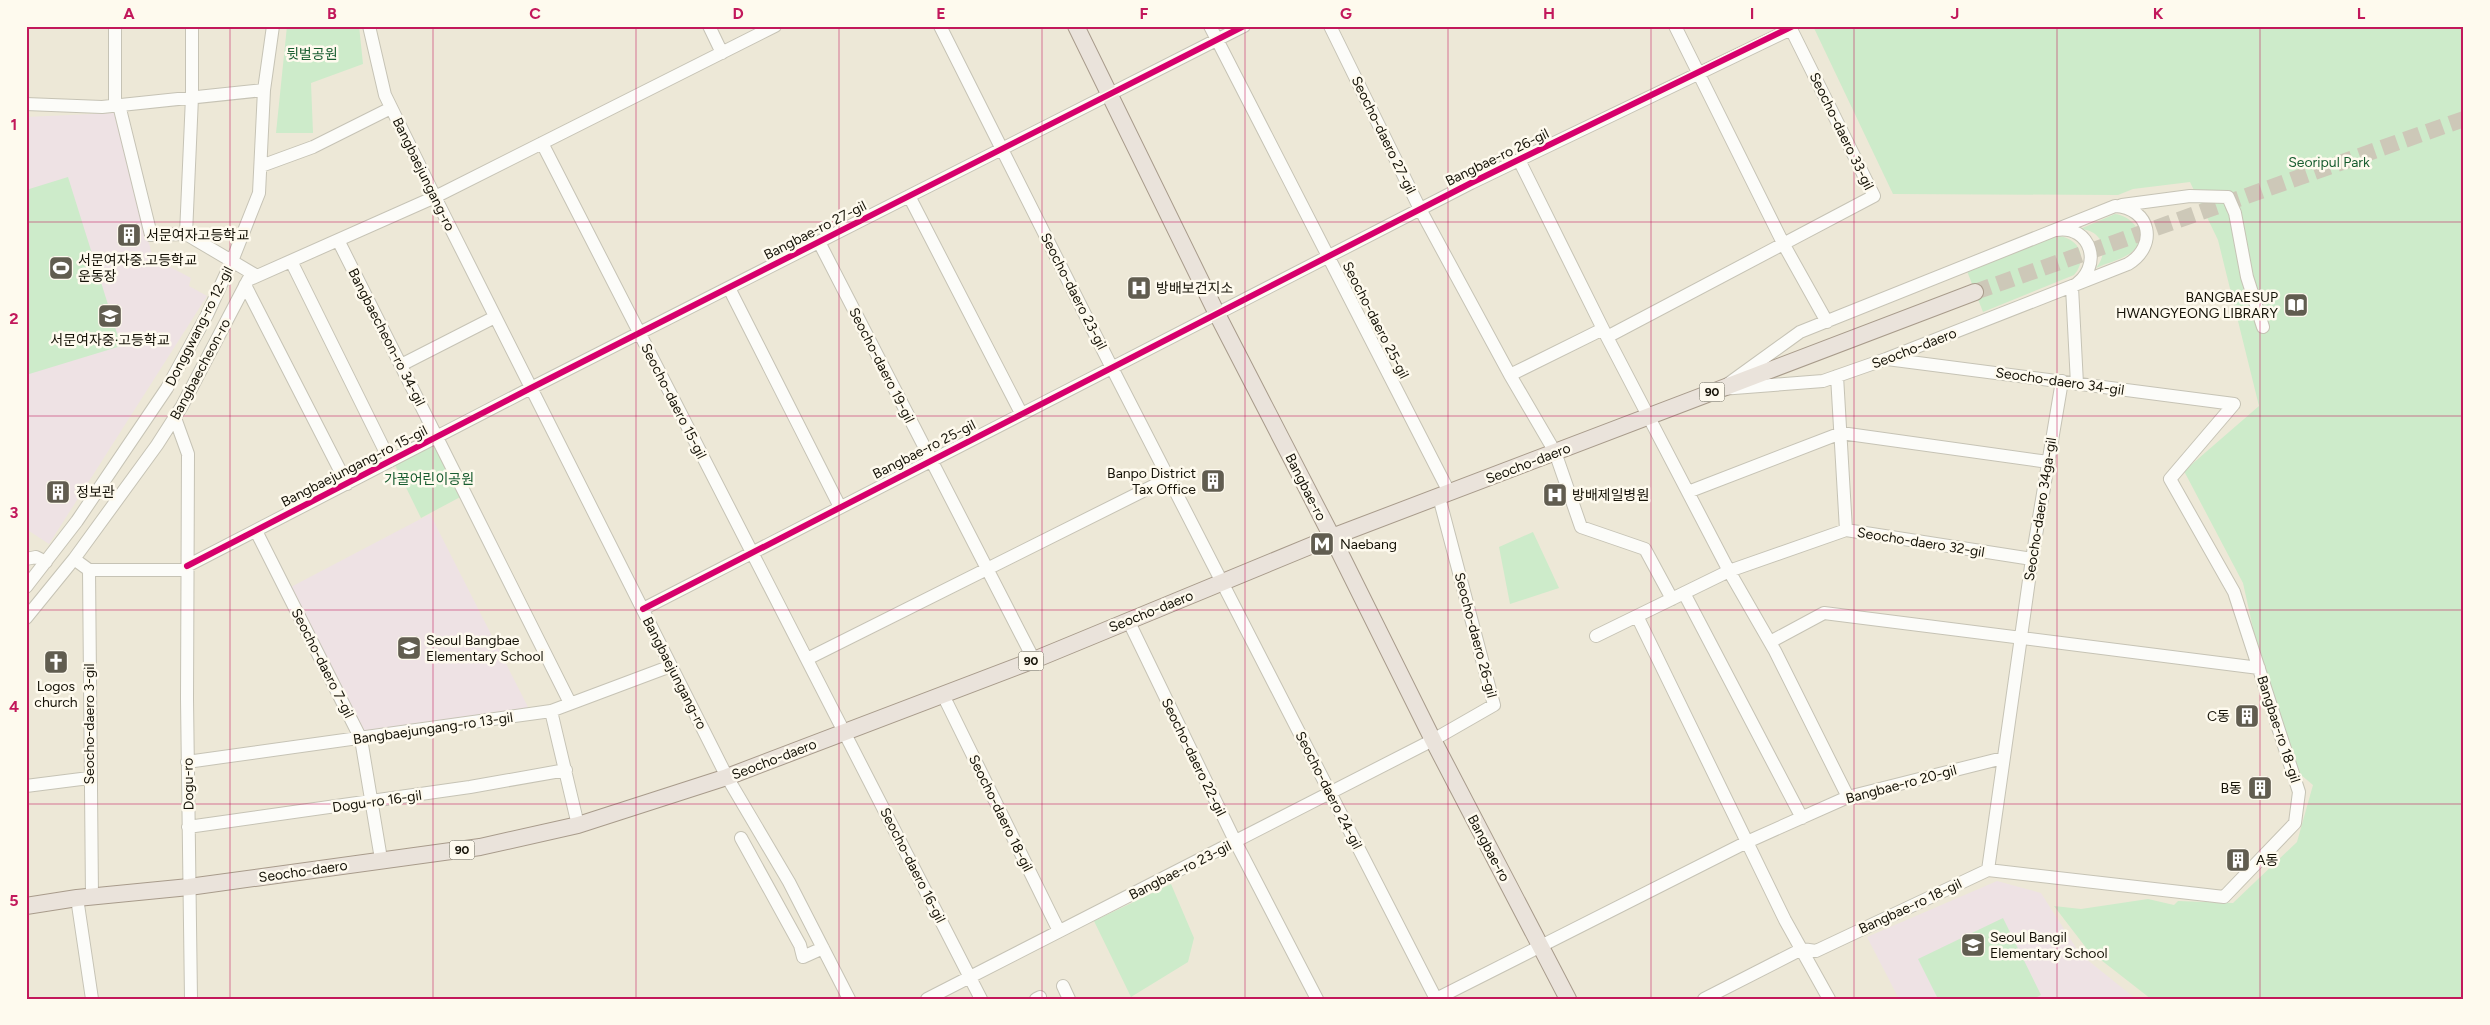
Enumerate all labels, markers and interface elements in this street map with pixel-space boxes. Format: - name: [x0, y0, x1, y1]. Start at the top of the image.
- text: A: [123, 4, 135, 23]
- text: B: [327, 4, 337, 23]
- text: C: [529, 4, 541, 23]
- text: D: [732, 4, 744, 23]
- text: E: [936, 4, 946, 23]
- text: F: [1140, 4, 1149, 23]
- text: G: [1340, 4, 1352, 23]
- text: H: [1543, 4, 1555, 23]
- text: I: [1750, 4, 1754, 23]
- text: J: [1951, 4, 1959, 23]
- text: K: [2153, 4, 2164, 23]
- text: L: [2357, 4, 2366, 23]
- park label: 뒷벌공원: [286, 46, 338, 63]
- street label: Seocho-daero 33-gil: [1806, 70, 1877, 193]
- street label: Seocho-daero 27-gil: [1348, 74, 1419, 197]
- text: 1: [11, 115, 17, 134]
- street label: Bangbaejungang-ro: [389, 115, 458, 234]
- street label: Bangbae-ro 26-gil: [1443, 125, 1552, 190]
- park label: Seoripul Park: [2288, 154, 2370, 171]
- street label: Bangbae-ro 27-gil: [761, 197, 869, 264]
- building icon: 서문여자고등학교: [116, 222, 142, 248]
- place label: 서문여자고등학교: [146, 227, 249, 244]
- street label: Seocho-daero 23-gil: [1037, 230, 1110, 352]
- place label: 서문여자중.고등학교 운동장: [78, 252, 197, 285]
- sports icon: 서문여자중.고등학교 운동장: [48, 255, 74, 281]
- street label: Seocho-daero 25-gil: [1339, 259, 1412, 382]
- street label: Donggwang-ro 12-gil: [162, 264, 237, 389]
- street label: Bangbaecheon-ro 34-gil: [344, 265, 429, 409]
- hospital icon: 방배보건지소: [1126, 275, 1152, 301]
- place label: 방배보건지소: [1156, 280, 1233, 297]
- place label: BANGBAESUP HWANGYEONG LIBRARY: [2116, 289, 2279, 322]
- library icon: BANGBAESUP HWANGYEONG LIBRARY: [2283, 292, 2309, 318]
- school or university icon: 서문여자중·고등학교: [97, 303, 123, 329]
- street label: Seocho-daero 19-gil: [845, 305, 918, 426]
- text: 2: [9, 309, 19, 328]
- street label: Bangbaecheon-ro: [167, 316, 234, 423]
- street label: Seocho-daero: [1869, 324, 1959, 372]
- place label: 서문여자중·고등학교: [50, 332, 170, 349]
- street label: Seocho-daero 15-gil: [637, 341, 710, 462]
- street label: Seocho-daero 34-gil: [1995, 364, 2125, 399]
- road number: 90: [1700, 382, 1724, 402]
- street label: Bangbae-ro 25-gil: [870, 416, 978, 483]
- street label: Bangbaejungang-ro 15-gil: [278, 422, 430, 511]
- street label: Seocho-daero 34ga-gil: [2021, 436, 2060, 582]
- street label: Seocho-daero: [1483, 439, 1573, 487]
- street label: Bangbae-ro: [1281, 451, 1330, 524]
- place label: Banpo District Tax Office: [1107, 465, 1196, 498]
- building icon: Banpo District Tax Office: [1200, 468, 1226, 494]
- park label: 가꿀어린이공원: [384, 471, 474, 488]
- building icon: 정보관: [45, 479, 71, 505]
- hospital icon: 방배제일병원: [1542, 482, 1568, 508]
- place label: 정보관: [76, 484, 115, 501]
- place label: 방배제일병원: [1572, 487, 1649, 504]
- text: 3: [10, 503, 19, 522]
- street label: Seocho-daero 32-gil: [1856, 524, 1986, 561]
- metro station icon: Naebang: [1309, 531, 1335, 557]
- place label: Naebang: [1340, 536, 1397, 553]
- street label: Seocho-daero 26-gil: [1451, 571, 1500, 700]
- street label: Seocho-daero: [1106, 587, 1196, 636]
- street label: Seocho-daero 7-gil: [288, 606, 358, 721]
- street label: Bangbaejungang-ro: [639, 614, 710, 732]
- place label: Seoul Bangbae Elementary School: [426, 632, 544, 665]
- school or university icon: Seoul Bangbae Elementary School: [396, 635, 422, 661]
- church icon: Logos church: [43, 649, 69, 675]
- road number: 90: [1018, 651, 1044, 670]
- street label: Seocho-daero 3-gil: [81, 663, 98, 785]
- street label: Bangbae-ro 18-gil: [2253, 673, 2304, 785]
- place label: Logos church: [34, 678, 78, 711]
- street label: Seocho-daero 22-gil: [1158, 695, 1229, 819]
- text: 4: [9, 697, 19, 716]
- building icon: C동: [2234, 703, 2260, 729]
- place label: C동: [2207, 708, 2230, 725]
- street label: Bangbaejungang-ro 13-gil: [352, 709, 514, 748]
- street label: Seocho-daero 24-gil: [1291, 728, 1366, 852]
- street label: Seocho-daero: [729, 735, 819, 783]
- street label: Seocho-daero 18-gil: [965, 752, 1036, 874]
- street label: Dogu-ro: [180, 758, 197, 810]
- street label: Bangbae-ro 20-gil: [1844, 762, 1958, 807]
- building icon: B동: [2247, 775, 2273, 801]
- place label: B동: [2221, 780, 2242, 797]
- street label: Dogu-ro 16-gil: [331, 787, 423, 816]
- street label: Seocho-daero 16-gil: [876, 805, 949, 926]
- street label: Bangbae-ro: [1464, 812, 1513, 885]
- street label: Bangbae-ro 23-gil: [1126, 837, 1234, 904]
- road number: 90: [450, 840, 474, 860]
- building icon: A동: [2225, 847, 2251, 873]
- place label: A동: [2256, 852, 2278, 869]
- street label: Seocho-daero: [258, 857, 349, 886]
- street label: Bangbae-ro 18-gil: [1856, 875, 1964, 938]
- text: 5: [9, 891, 19, 910]
- place label: Seoul Bangil Elementary School: [1990, 929, 2108, 962]
- school or university icon: Seoul Bangil Elementary School: [1960, 932, 1986, 958]

